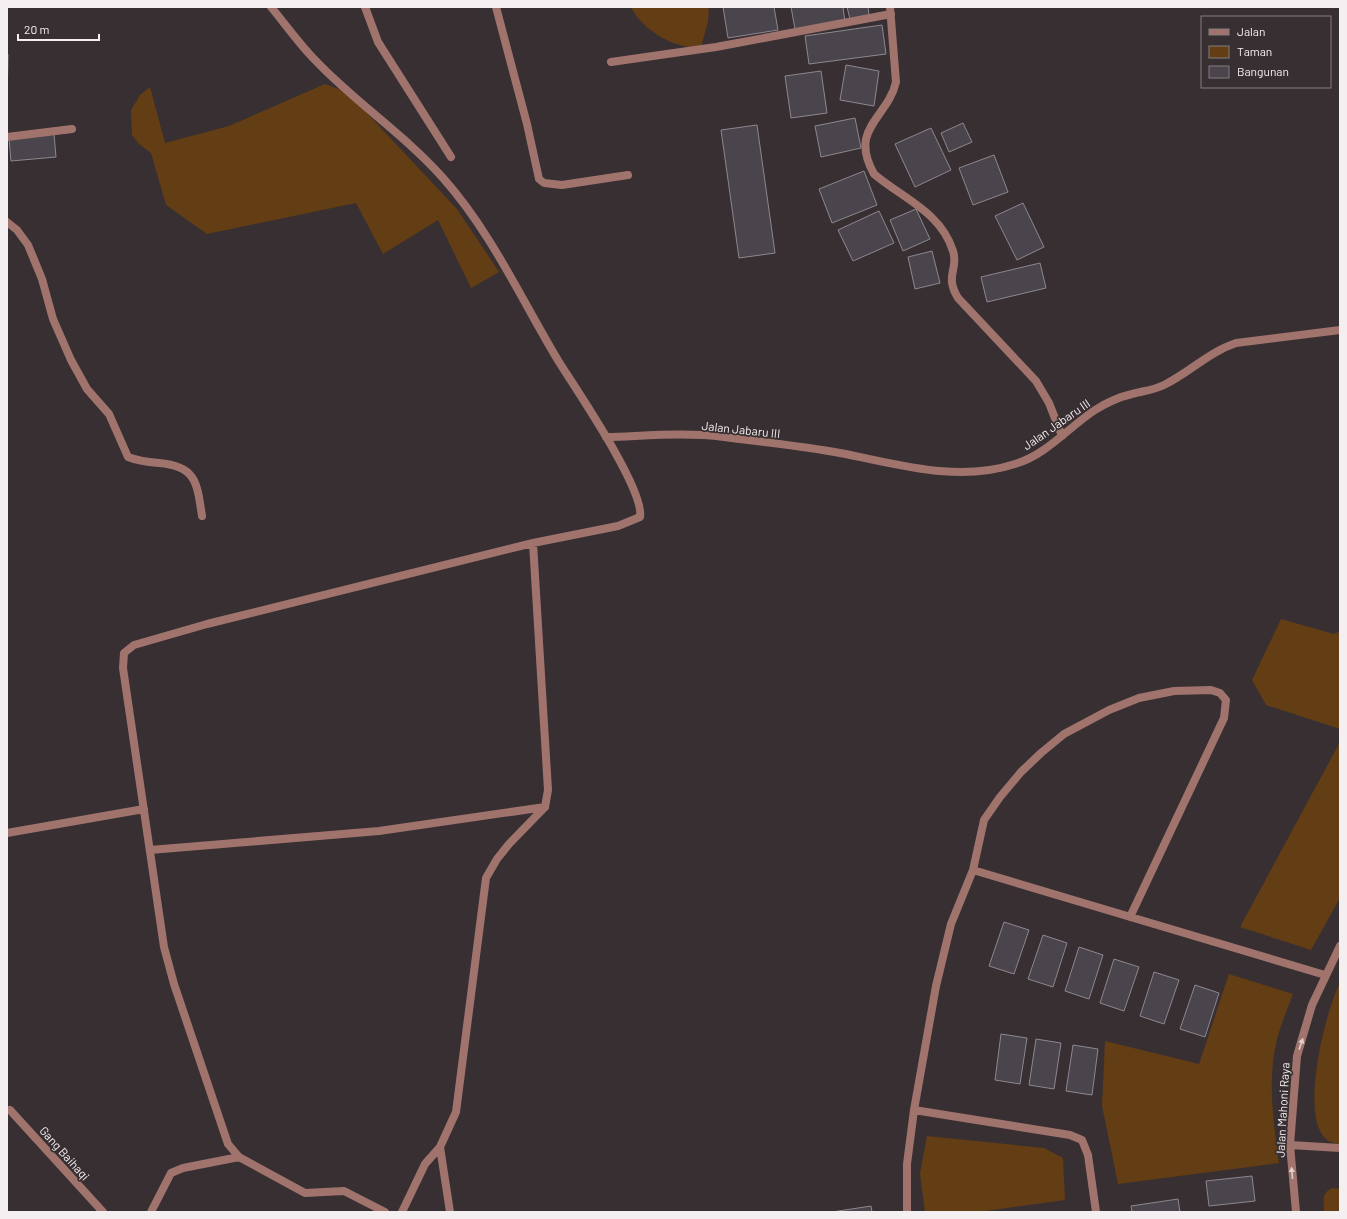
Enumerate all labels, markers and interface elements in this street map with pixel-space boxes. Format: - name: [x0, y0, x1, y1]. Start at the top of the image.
- scale bar: [18, 16, 99, 42]
- legend: [1201, 16, 1331, 88]
- text: 20 m: [24, 22, 50, 36]
- text: Jalan: [1237, 24, 1265, 38]
- text: Taman: [1237, 44, 1272, 58]
- text: Bangunan: [1237, 64, 1289, 78]
- street label: Jalan Jabaru III: [1020, 396, 1092, 452]
- street label: Jalan Jabaru III: [701, 418, 781, 440]
- one-way arrow: [1298, 1038, 1304, 1050]
- street label: Jalan Mahoni Raya: [1273, 1062, 1291, 1158]
- street label: Gang Baihaqi: [37, 1123, 93, 1183]
- one-way arrow: [1289, 1167, 1295, 1179]

